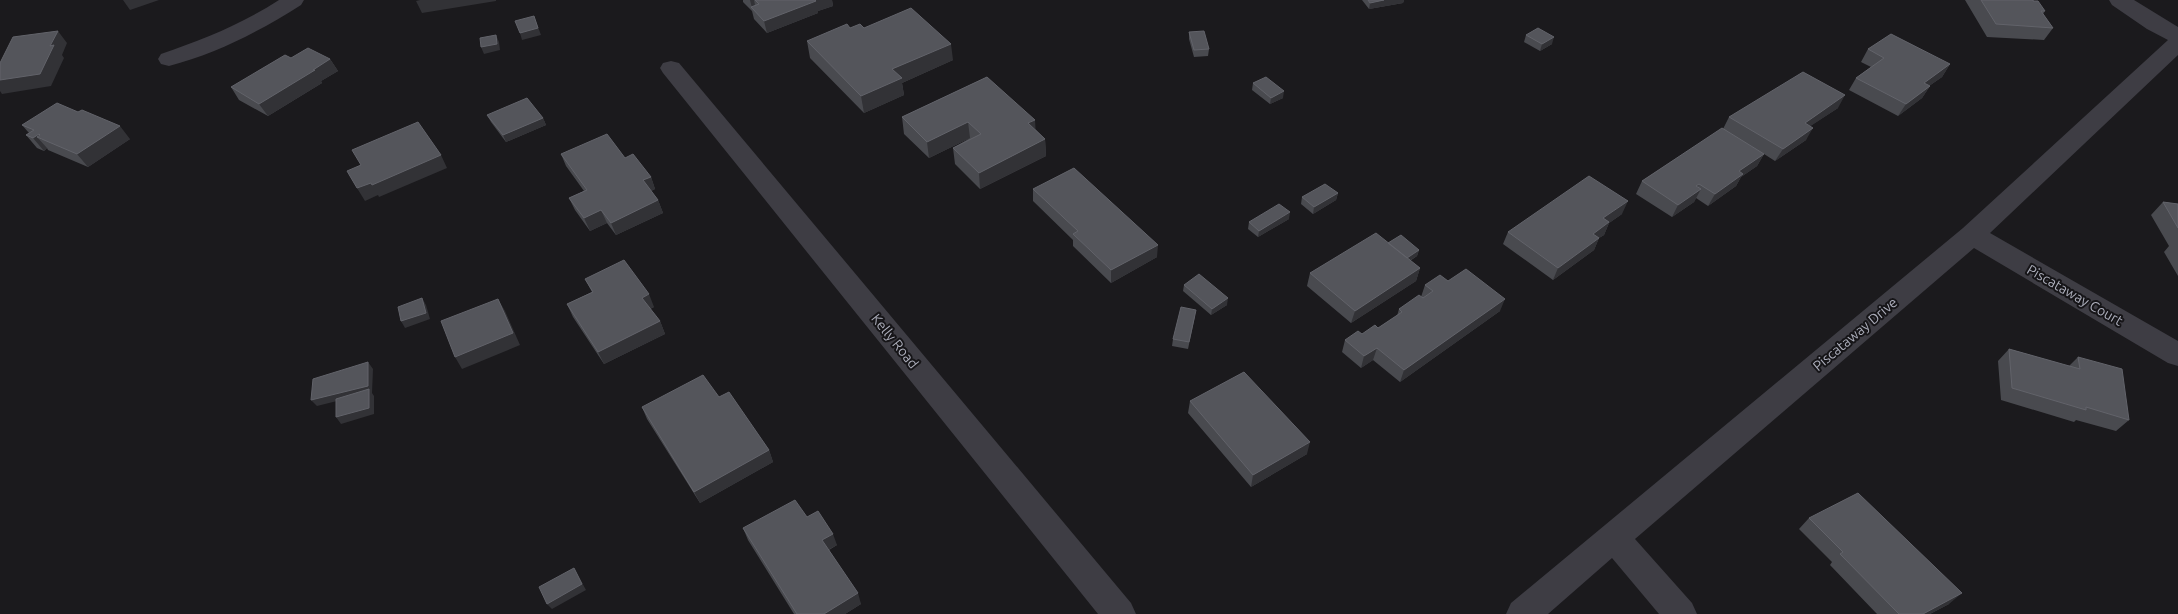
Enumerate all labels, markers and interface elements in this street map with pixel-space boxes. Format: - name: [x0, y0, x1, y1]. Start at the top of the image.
- street label: Piscataway Court: [2024, 261, 2126, 329]
- street label: Piscataway Drive: [1810, 294, 1900, 374]
- street label: Kelly Road: [868, 310, 922, 372]

